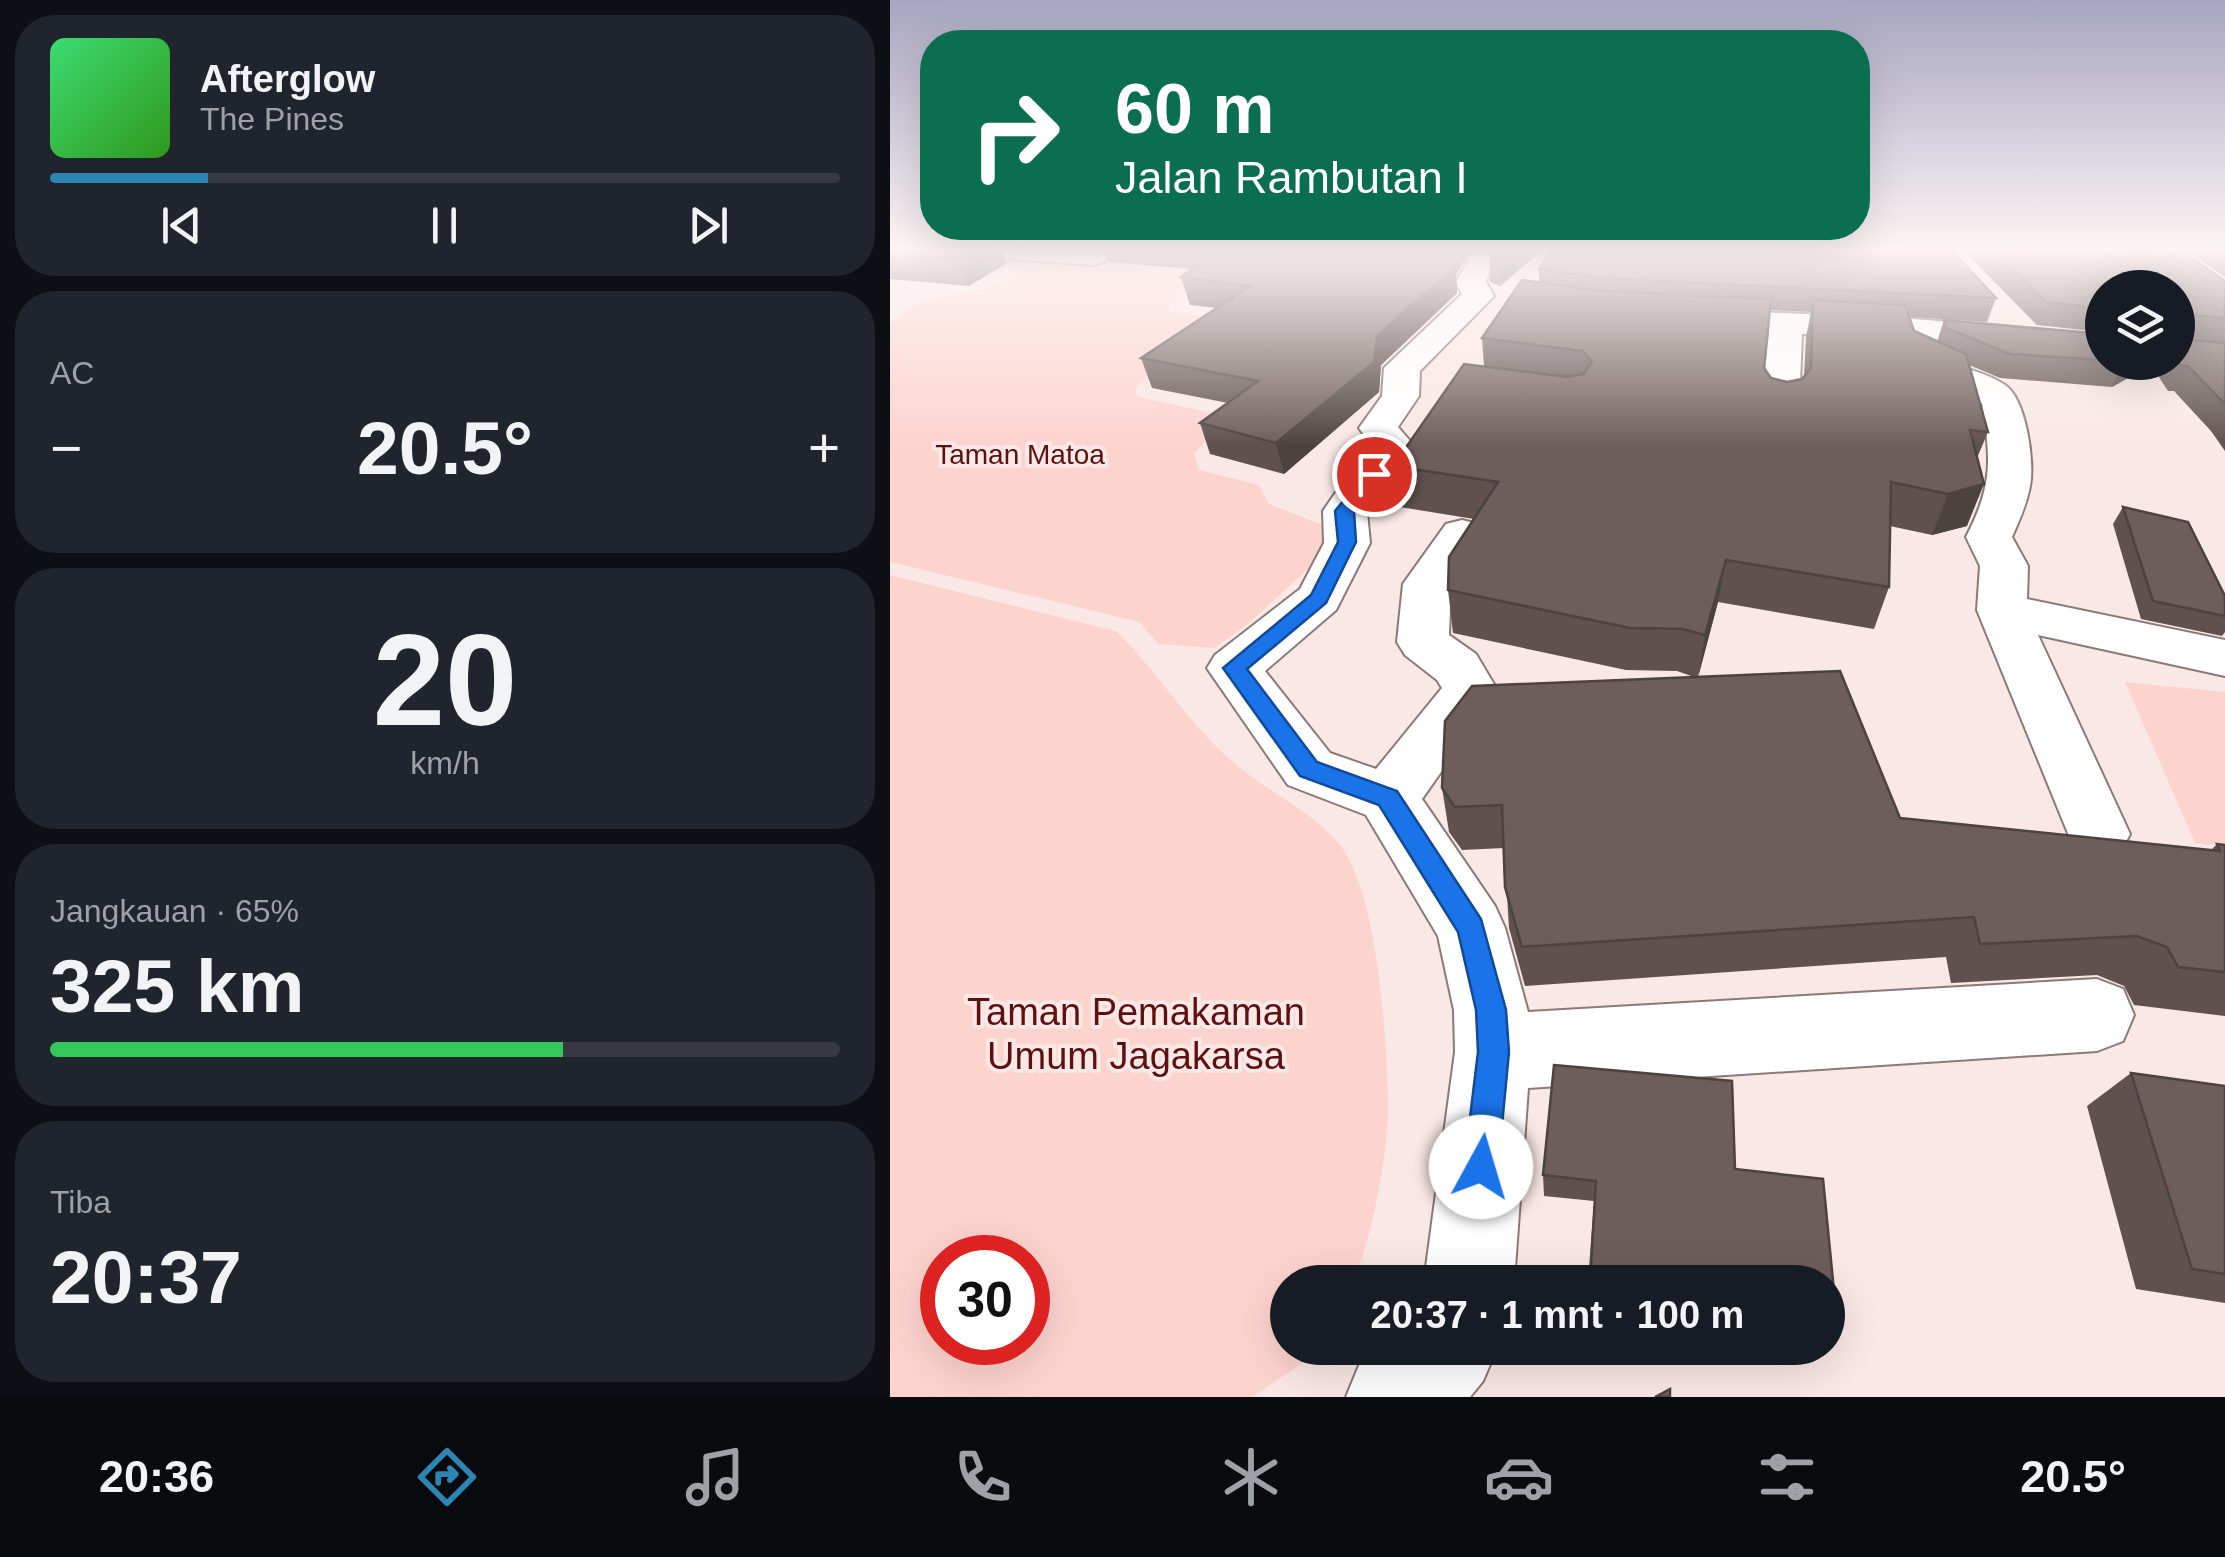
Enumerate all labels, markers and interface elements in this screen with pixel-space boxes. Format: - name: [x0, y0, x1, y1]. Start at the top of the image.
- text: Afterglow: [200, 58, 375, 100]
- icon: right: [950, 70, 1080, 200]
- text: 60 m: [1115, 70, 1275, 148]
- text: The Pines: [200, 101, 344, 137]
- text: Jalan Rambutan I: [1115, 152, 1468, 203]
- icon: previous: [154, 198, 209, 253]
- icon: pause: [417, 198, 472, 253]
- icon: next: [681, 198, 736, 253]
- map controls: [2085, 270, 2195, 380]
- button: layers: [2085, 270, 2195, 380]
- text: AC: [50, 355, 94, 391]
- text: 20.5°: [357, 406, 533, 490]
- text: −: [50, 417, 82, 479]
- text: +: [808, 417, 840, 479]
- pin: [1332, 432, 1417, 517]
- park label: Taman Matoa: [935, 439, 1105, 470]
- icon: arrive: [1347, 447, 1402, 502]
- text: 20: [373, 607, 517, 753]
- text: km/h: [410, 745, 480, 781]
- text: Jangkauan · 65%: [50, 893, 299, 929]
- text: 325 km: [50, 944, 304, 1028]
- park label: Taman Pemakaman Umum Jagakarsa: [967, 991, 1305, 1077]
- position arrow: [1429, 1115, 1533, 1219]
- text: Tiba: [50, 1184, 111, 1220]
- text: 20:37: [50, 1235, 242, 1319]
- speed limit sign: 30: [920, 1235, 1050, 1365]
- text: 20:37 · 1 mnt · 100 m: [1371, 1294, 1744, 1336]
- icon: directions: [412, 1442, 482, 1512]
- icon: music: [680, 1442, 750, 1512]
- icon: phone: [948, 1442, 1018, 1512]
- icon: climate: [1216, 1442, 1286, 1512]
- icon: car: [1484, 1442, 1554, 1512]
- icon: filters: [1752, 1442, 1822, 1512]
- text: 20:36: [99, 1451, 214, 1502]
- text: 20.5°: [2020, 1451, 2126, 1502]

